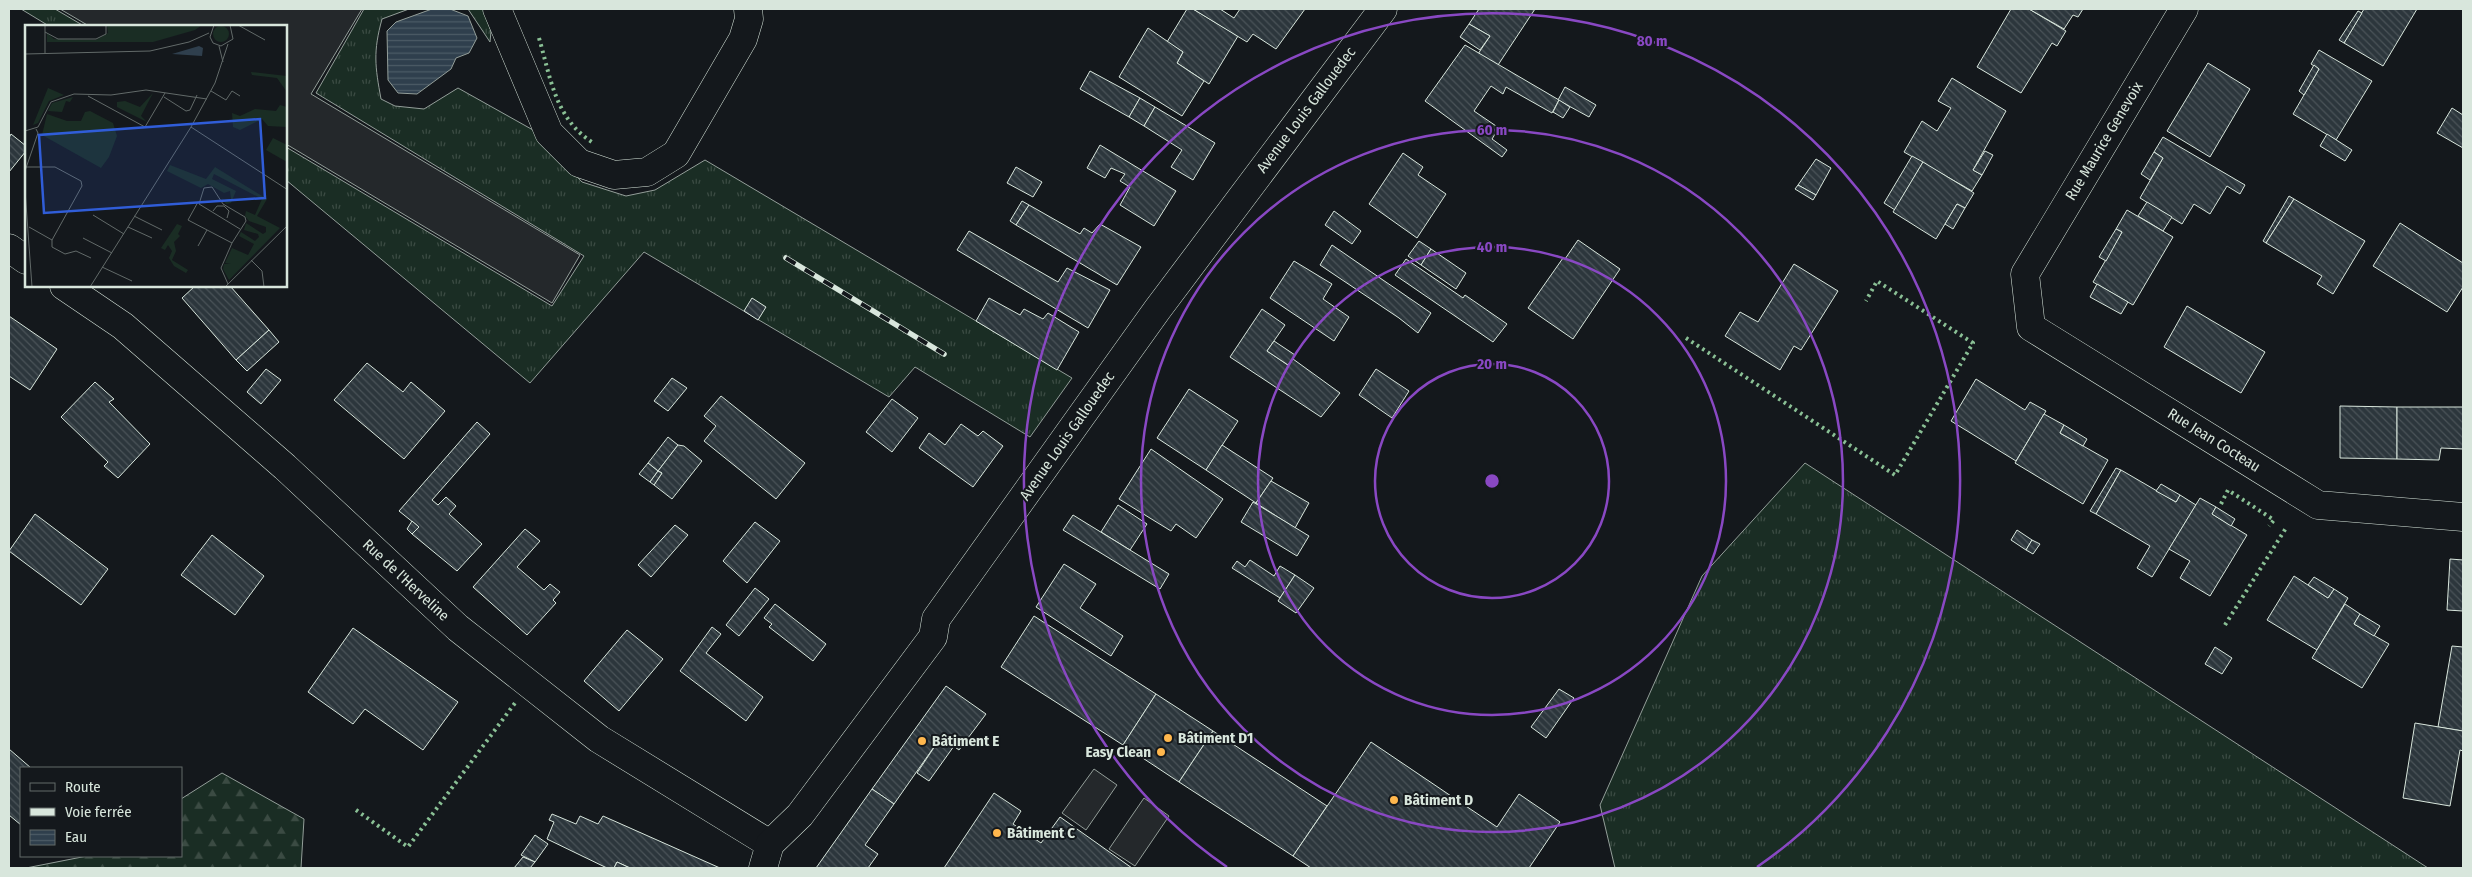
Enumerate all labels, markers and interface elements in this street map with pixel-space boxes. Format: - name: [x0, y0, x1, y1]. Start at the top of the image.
- inset map: [25, 25, 288, 288]
- text: 80 m: [1637, 32, 1667, 50]
- street label: Avenue Louis Gallouedec: [1253, 43, 1360, 177]
- street label: Rue Maurice Genevoix: [2062, 78, 2147, 204]
- text: 60 m: [1477, 121, 1507, 139]
- text: 40 m: [1477, 238, 1507, 256]
- text: 20 m: [1476, 355, 1507, 373]
- street label: Avenue Louis Gallouedec: [1016, 368, 1119, 504]
- street label: Rue Jean Cocteau: [2164, 404, 2264, 476]
- centre of rings: [1483, 472, 1501, 490]
- street label: Rue de l'Herveline: [359, 535, 453, 625]
- place label: Bâtiment D1: [1178, 729, 1253, 747]
- place label: Bâtiment E: [932, 732, 999, 750]
- marker: Bâtiment D1: [1162, 732, 1174, 744]
- marker: Bâtiment E: [916, 735, 928, 747]
- place label: Easy Clean: [1086, 743, 1151, 761]
- marker: Easy Clean: [1155, 746, 1167, 758]
- legend: [20, 767, 182, 857]
- text: Route: [65, 778, 101, 796]
- place label: Bâtiment D: [1404, 791, 1473, 809]
- marker: Bâtiment D: [1388, 794, 1400, 806]
- text: Voie ferrée: [65, 803, 132, 821]
- place label: Bâtiment C: [1007, 824, 1075, 842]
- marker: Bâtiment C: [991, 827, 1003, 839]
- text: Eau: [65, 828, 87, 846]

